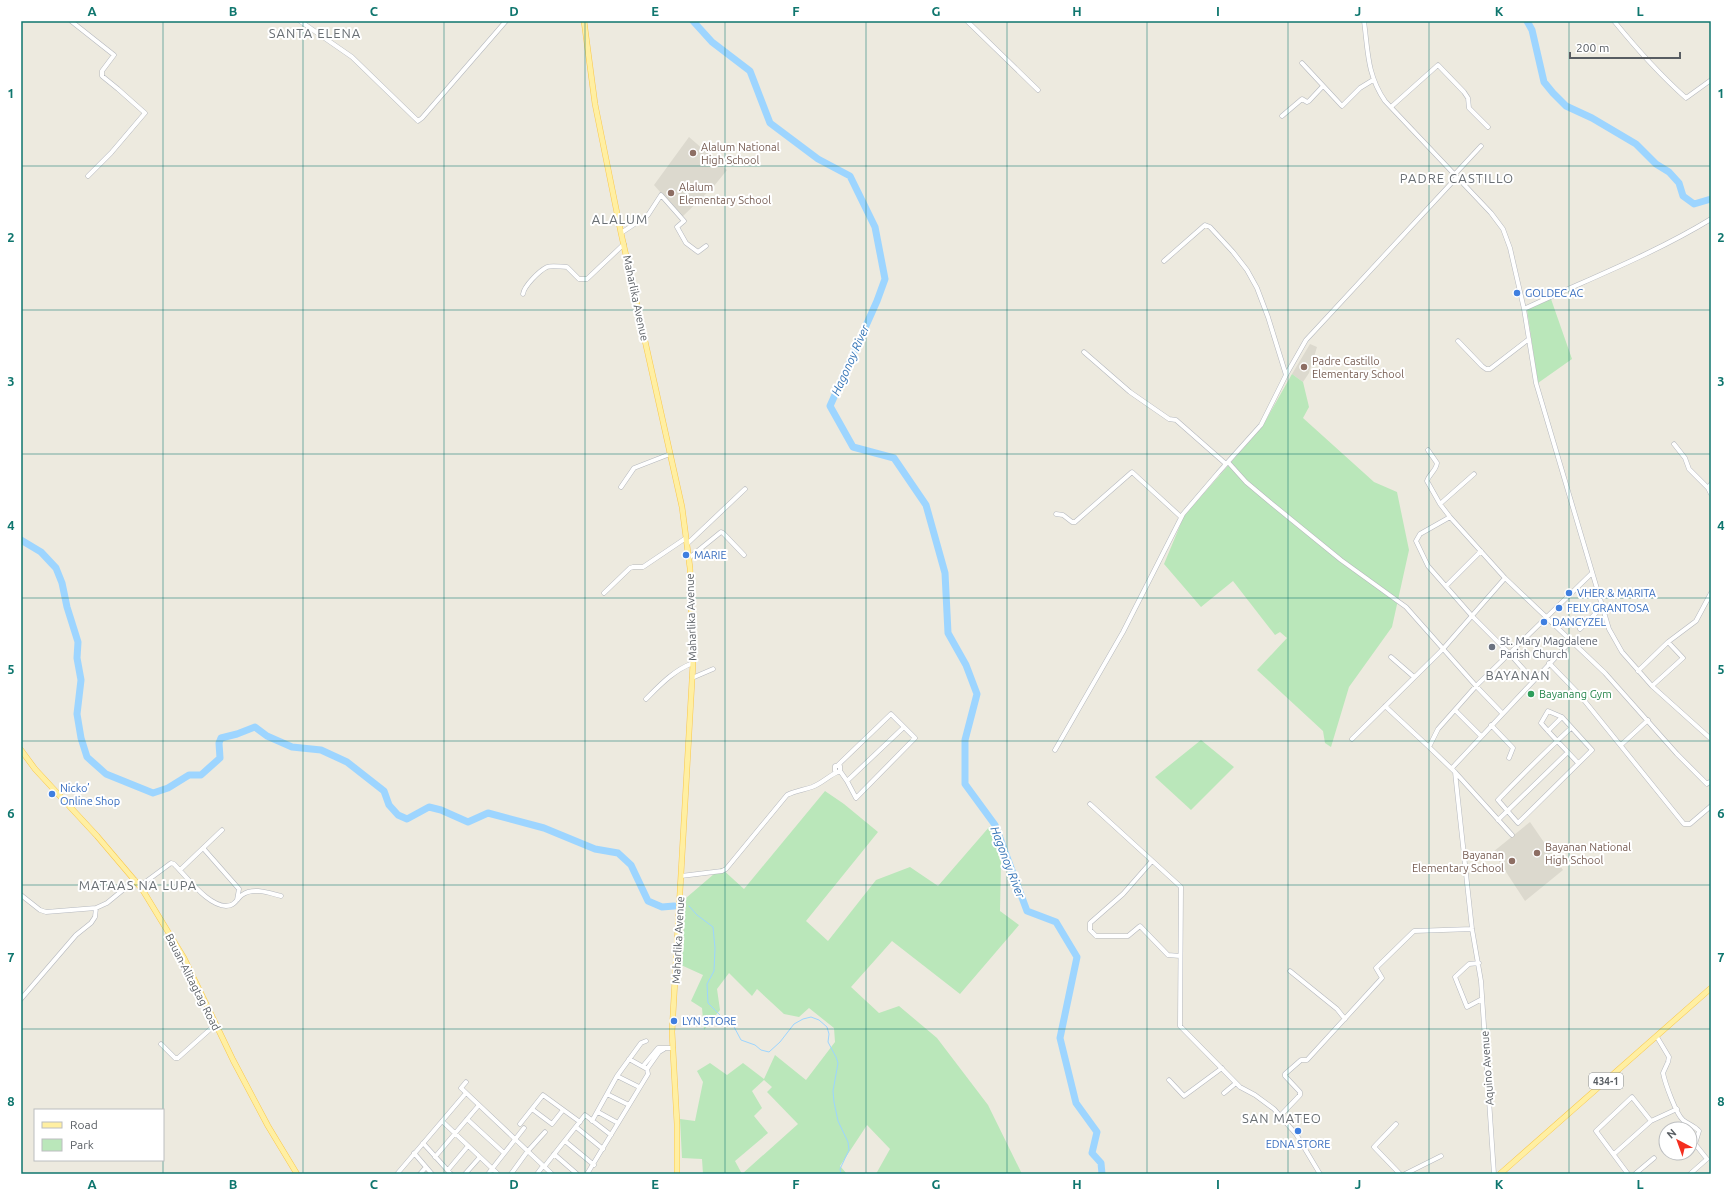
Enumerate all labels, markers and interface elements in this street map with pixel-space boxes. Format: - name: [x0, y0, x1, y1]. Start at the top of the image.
- text: A: [87, 4, 97, 18]
- text: B: [229, 4, 238, 18]
- text: C: [370, 4, 379, 18]
- text: D: [509, 4, 519, 18]
- text: E: [651, 4, 659, 18]
- text: F: [792, 4, 800, 18]
- text: G: [932, 4, 941, 18]
- text: H: [1072, 4, 1082, 18]
- text: I: [1216, 4, 1220, 18]
- text: J: [1355, 4, 1361, 18]
- text: K: [1495, 4, 1504, 18]
- text: L: [1636, 4, 1644, 18]
- district label: SANTA ELENA: [269, 26, 361, 40]
- scale bar: [1570, 34, 1680, 60]
- text: 200 m: [1576, 41, 1609, 54]
- text: 1: [7, 86, 15, 100]
- text: 1: [1717, 86, 1725, 100]
- place label: Alalum National High School: [701, 141, 780, 166]
- marker: Alalum National High School: [688, 148, 698, 158]
- district label: PADRE CASTILLO: [1400, 171, 1514, 185]
- place label: Alalum Elementary School: [679, 181, 771, 206]
- marker: Alalum Elementary School: [666, 188, 676, 198]
- district label: ALALUM: [592, 212, 648, 226]
- text: 2: [7, 230, 15, 244]
- text: 2: [1717, 230, 1725, 244]
- street label: Maharlika Avenue: [621, 254, 651, 342]
- place label: GOLDEC AC: [1525, 287, 1584, 299]
- marker: GOLDEC AC: [1512, 288, 1522, 298]
- water label: Hagonoy River: [829, 322, 872, 397]
- place label: Padre Castillo Elementary School: [1312, 355, 1404, 380]
- marker: Padre Castillo Elementary School: [1299, 362, 1309, 372]
- text: 3: [7, 374, 15, 388]
- text: 3: [1717, 374, 1725, 388]
- text: 4: [7, 518, 15, 532]
- text: 4: [1717, 518, 1725, 532]
- place label: MARIE: [694, 549, 727, 561]
- marker: MARIE: [681, 550, 691, 560]
- street label: Maharlika Avenue: [683, 573, 699, 661]
- place label: VHER & MARITA: [1577, 587, 1657, 599]
- marker: VHER & MARITA: [1564, 588, 1574, 598]
- place label: FELY GRANTOSA: [1567, 602, 1650, 614]
- marker: FELY GRANTOSA: [1554, 603, 1564, 613]
- place label: DANCYZEL: [1552, 616, 1606, 628]
- marker: DANCYZEL: [1539, 617, 1549, 627]
- place label: St. Mary Magdalene Parish Church: [1500, 635, 1598, 660]
- marker: St. Mary Magdalene Parish Church: [1487, 642, 1497, 652]
- text: 5: [7, 662, 15, 676]
- text: 5: [1717, 662, 1725, 676]
- district label: BAYANAN: [1486, 668, 1550, 682]
- place label: Bayanang Gym: [1539, 688, 1612, 700]
- marker: Bayanang Gym: [1526, 689, 1536, 699]
- place label: Nicko’ Online Shop: [60, 782, 120, 807]
- marker: Nicko’ Online Shop: [47, 789, 57, 799]
- text: 6: [7, 806, 15, 820]
- text: 6: [1717, 806, 1725, 820]
- water label: Hagonoy River: [988, 824, 1028, 900]
- place label: Bayanan National High School: [1545, 841, 1631, 866]
- marker: Bayanan National High School: [1532, 848, 1542, 858]
- place label: Bayanan Elementary School: [1412, 849, 1504, 874]
- marker: Bayanan Elementary School: [1507, 856, 1517, 866]
- district label: MATAAS NA LUPA: [79, 878, 197, 892]
- street label: Maharlika Avenue: [670, 896, 686, 984]
- street label: Bauan-Alitagtag Road: [163, 932, 223, 1032]
- text: 7: [7, 950, 15, 964]
- text: 7: [1717, 950, 1725, 964]
- place label: LYN STORE: [682, 1015, 736, 1027]
- marker: LYN STORE: [669, 1016, 679, 1026]
- street label: Aquino Avenue: [1478, 1030, 1496, 1106]
- road number: 434-1: [1589, 1073, 1623, 1089]
- text: 8: [7, 1094, 15, 1108]
- text: 8: [1717, 1094, 1725, 1108]
- legend: [34, 1109, 164, 1161]
- district label: SAN MATEO: [1242, 1111, 1322, 1125]
- text: Road: [70, 1118, 98, 1131]
- north arrow: [1658, 1121, 1698, 1161]
- marker: EDNA STORE: [1293, 1126, 1303, 1136]
- text: N: [1664, 1126, 1678, 1141]
- text: Park: [70, 1138, 94, 1151]
- place label: EDNA STORE: [1266, 1138, 1330, 1150]
- text: A: [87, 1177, 97, 1191]
- text: B: [229, 1177, 238, 1191]
- text: C: [370, 1177, 379, 1191]
- text: D: [509, 1177, 519, 1191]
- text: E: [651, 1177, 659, 1191]
- text: F: [792, 1177, 800, 1191]
- text: G: [932, 1177, 941, 1191]
- text: H: [1072, 1177, 1082, 1191]
- text: I: [1216, 1177, 1220, 1191]
- text: J: [1355, 1177, 1361, 1191]
- text: K: [1495, 1177, 1504, 1191]
- text: L: [1636, 1177, 1644, 1191]

